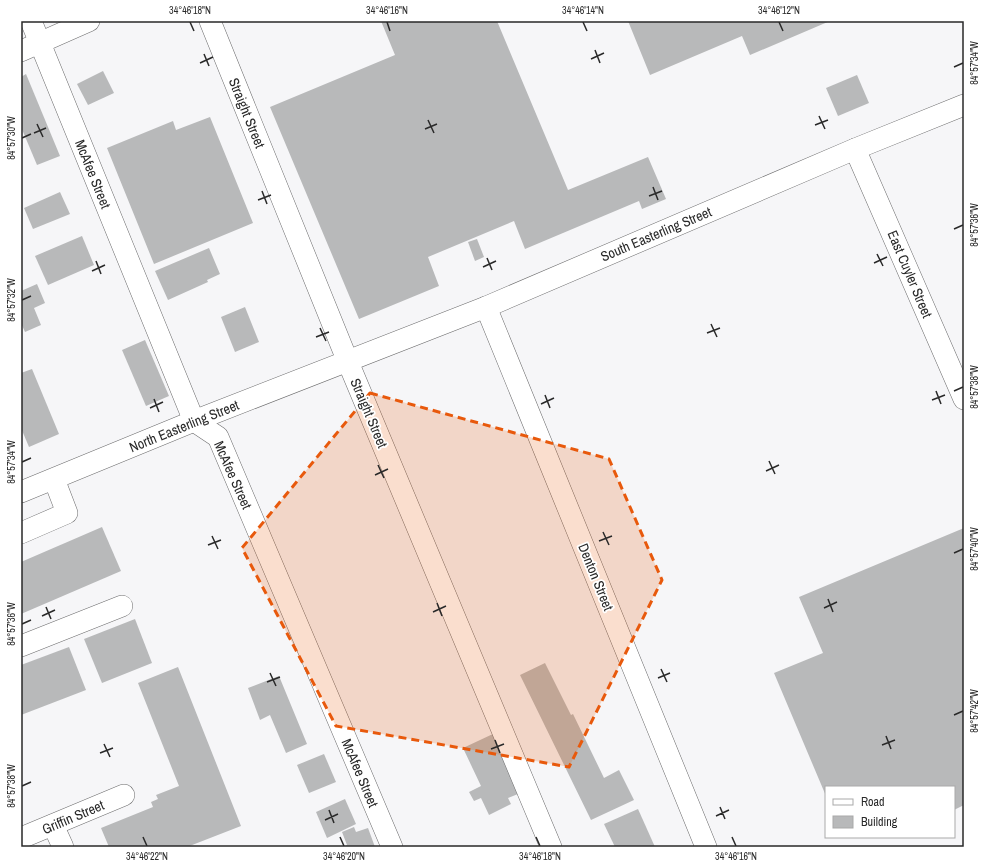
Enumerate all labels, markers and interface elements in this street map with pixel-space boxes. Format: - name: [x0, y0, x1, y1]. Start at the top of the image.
- text: 34°46'18"N: [169, 4, 211, 17]
- text: 34°46'16"N: [366, 4, 408, 17]
- text: 34°46'14"N: [562, 4, 604, 17]
- text: 34°46'12"N: [758, 4, 800, 17]
- text: 84°57'34"W: [968, 41, 981, 85]
- street label: Straight Street: [225, 75, 269, 151]
- text: 84°57'30"W: [5, 116, 18, 160]
- street label: McAfee Street: [71, 137, 115, 211]
- street label: South Easterling Street: [598, 203, 714, 265]
- text: 84°57'36"W: [968, 203, 981, 247]
- street label: East Cuyler Street: [884, 228, 936, 320]
- text: 84°57'32"W: [5, 278, 18, 322]
- text: 84°57'38"W: [968, 365, 981, 409]
- street label: Straight Street: [346, 375, 392, 451]
- street label: North Easterling Street: [126, 396, 242, 456]
- street label: McAfee Street: [210, 438, 256, 512]
- text: 84°57'34"W: [5, 440, 18, 484]
- text: 84°57'40"W: [968, 527, 981, 571]
- street label: Denton Street: [574, 541, 618, 613]
- text: 84°57'36"W: [5, 602, 18, 646]
- text: 84°57'42"W: [968, 689, 981, 733]
- street label: McAfee Street: [338, 736, 382, 810]
- text: 84°57'38"W: [5, 764, 18, 808]
- legend: [825, 786, 955, 838]
- text: Road: [861, 794, 885, 810]
- street label: Griffin Street: [39, 796, 107, 838]
- text: Building: [861, 814, 898, 830]
- text: 34°46'22"N: [126, 850, 168, 863]
- text: 34°46'20"N: [323, 850, 365, 863]
- text: 34°46'18"N: [519, 850, 561, 863]
- text: 34°46'16"N: [715, 850, 757, 863]

